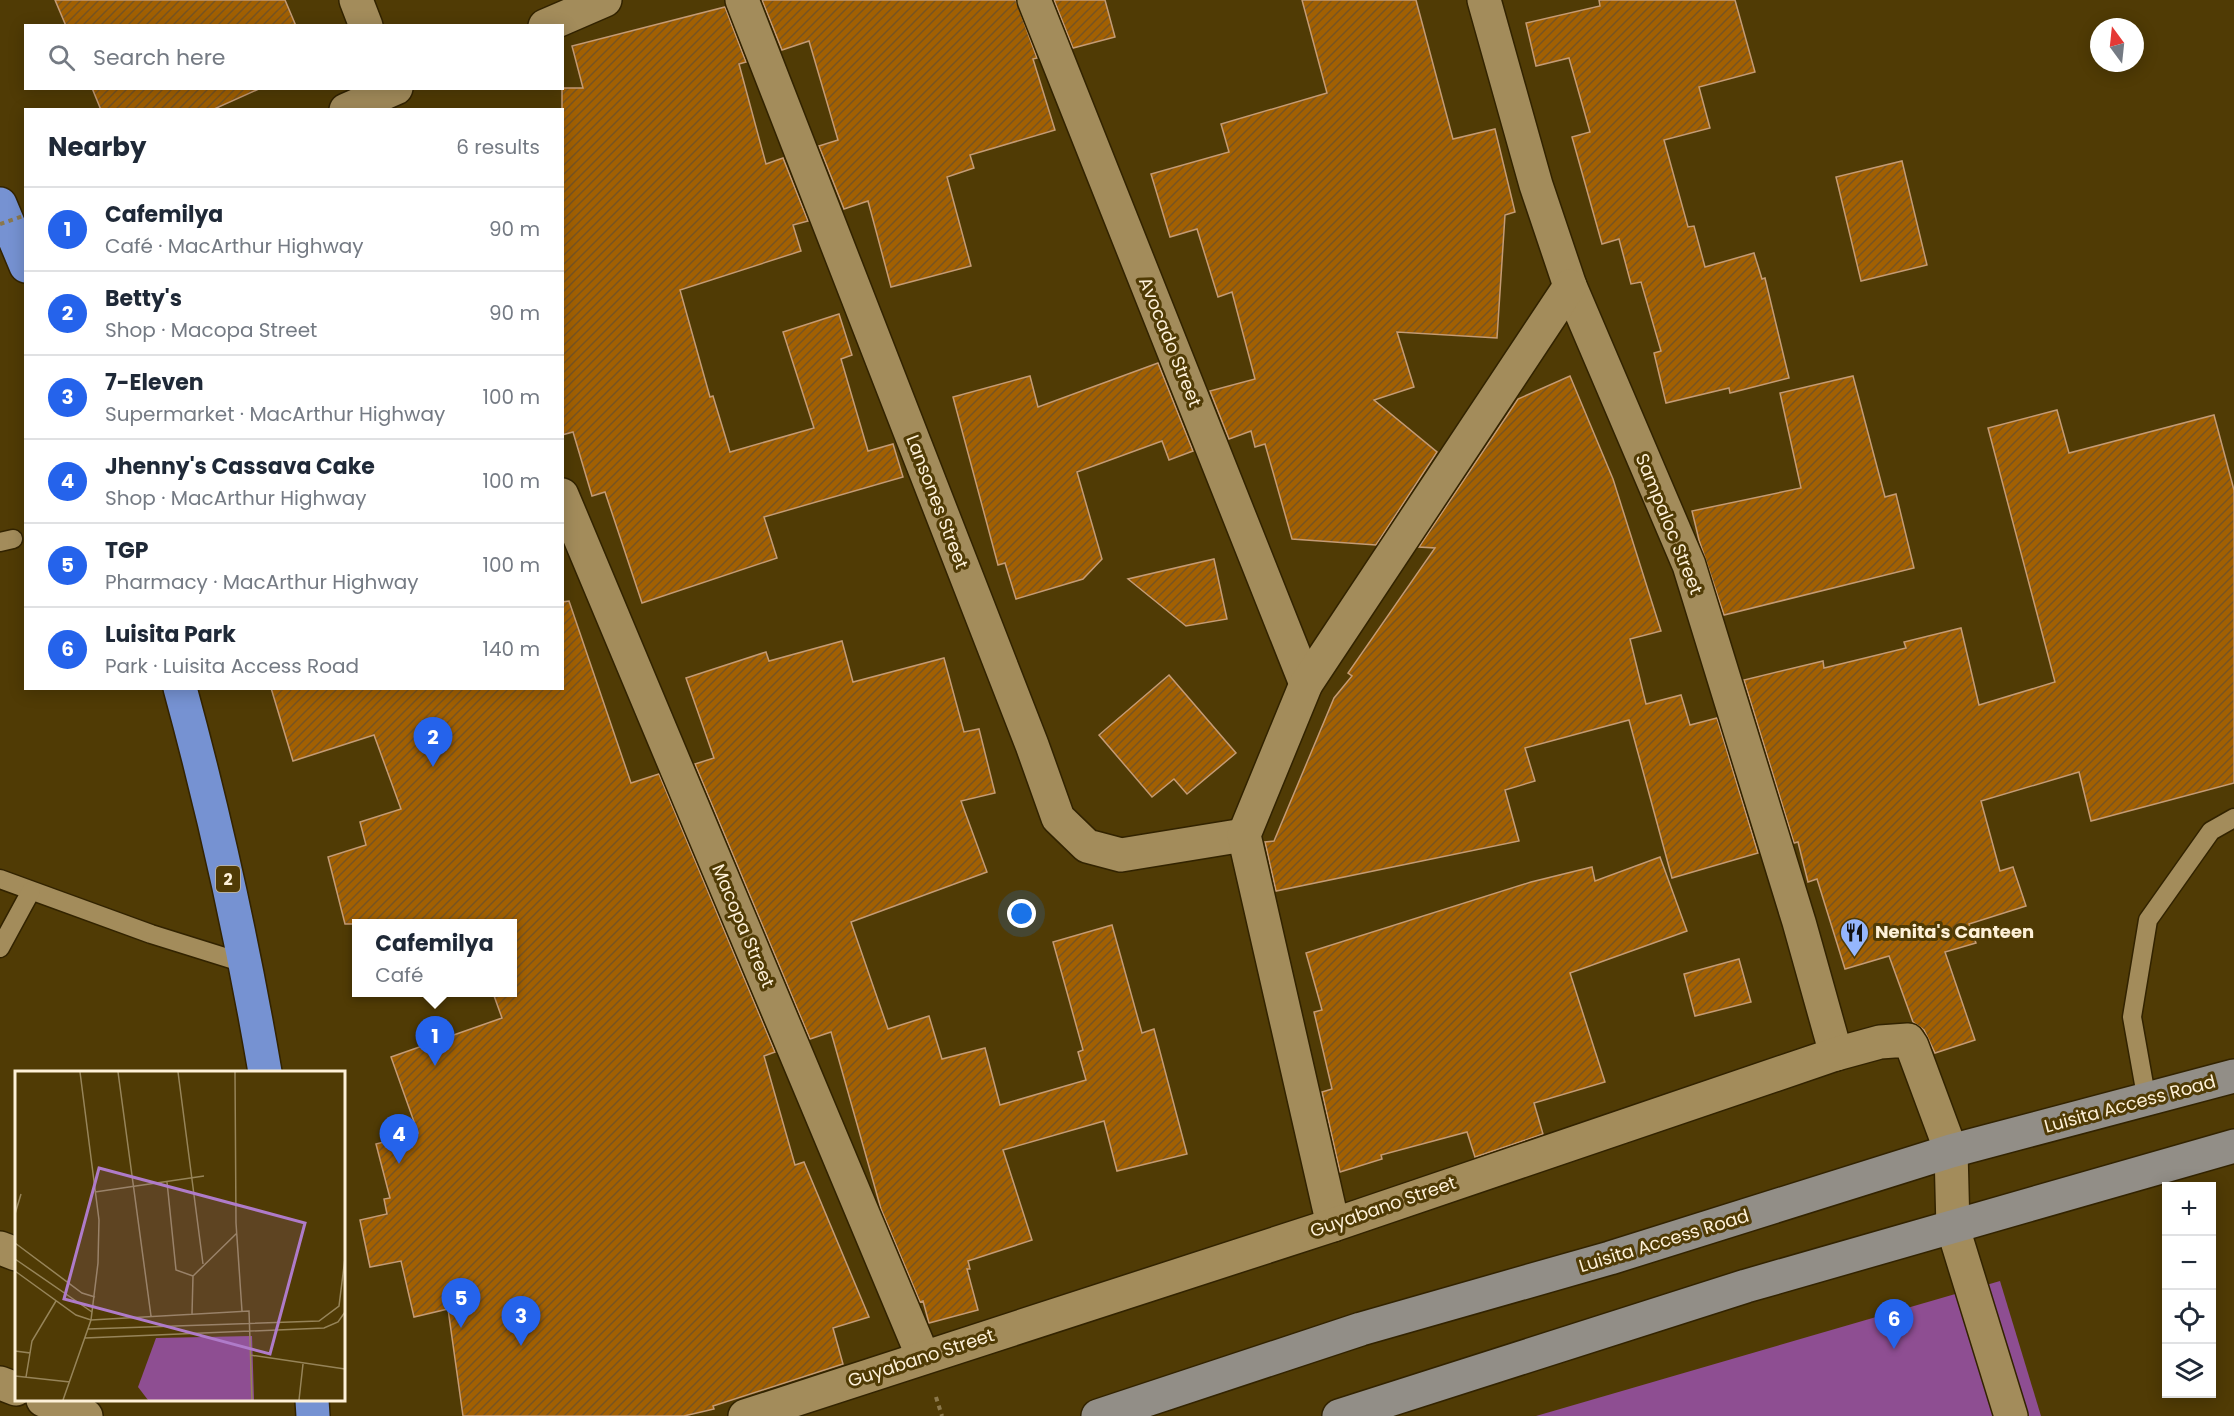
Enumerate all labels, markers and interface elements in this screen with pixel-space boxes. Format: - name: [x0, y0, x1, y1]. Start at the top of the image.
- north arrow: [2090, 18, 2144, 72]
- search box: [24, 24, 564, 90]
- icon: search: [45, 41, 78, 74]
- text: Search here: [93, 42, 226, 73]
- text: Nearby: [48, 129, 146, 165]
- text: 6 results: [456, 133, 540, 161]
- text: Cafemilya: [105, 199, 223, 230]
- text: 1: [64, 215, 71, 243]
- text: 90 m: [489, 215, 540, 243]
- text: Café · MacArthur Highway: [105, 232, 364, 260]
- street label: Avocado Street: [1133, 273, 1208, 410]
- text: Betty's: [105, 283, 182, 314]
- text: 2: [62, 299, 73, 327]
- text: 90 m: [489, 299, 540, 327]
- text: Shop · Macopa Street: [105, 316, 317, 344]
- text: 7-Eleven: [105, 367, 204, 398]
- text: 3: [61, 383, 74, 411]
- text: 100 m: [483, 383, 540, 411]
- text: Supermarket · MacArthur Highway: [105, 400, 445, 428]
- street label: Lansones Street: [900, 431, 975, 573]
- street label: Sampaloc Street: [1630, 450, 1709, 598]
- text: Jhenny's Cassava Cake: [105, 451, 375, 482]
- text: 4: [61, 467, 74, 495]
- text: 100 m: [483, 467, 540, 495]
- text: Shop · MacArthur Highway: [105, 484, 367, 512]
- text: TGP: [105, 535, 149, 566]
- text: 5: [61, 551, 74, 579]
- text: 100 m: [483, 551, 540, 579]
- text: Pharmacy · MacArthur Highway: [105, 568, 419, 596]
- text: Luisita Park: [105, 619, 236, 650]
- text: 6: [61, 635, 74, 663]
- text: 140 m: [483, 635, 540, 663]
- text: Park · Luisita Access Road: [105, 652, 359, 680]
- pin: 2: [414, 718, 452, 767]
- street label: Macopa Street: [706, 860, 781, 991]
- road number: 2: [216, 866, 240, 892]
- your location: [1007, 899, 1036, 928]
- restaurant icon: Nenita's Canteen: [1838, 916, 1870, 958]
- popup: [352, 919, 517, 997]
- place label: Nenita's Canteen: [1875, 919, 2034, 944]
- text: Cafemilya: [375, 928, 494, 959]
- text: Café: [375, 961, 423, 989]
- pin: 1: [416, 1016, 454, 1066]
- street label: Luisita Access Road: [2041, 1069, 2218, 1138]
- inset map: [15, 1071, 345, 1401]
- pin: 4: [380, 1114, 418, 1164]
- street label: Guyabano Street: [1307, 1170, 1459, 1243]
- map controls: [2162, 1182, 2216, 1398]
- button: +: [2162, 1182, 2216, 1236]
- street label: Luisita Access Road: [1576, 1203, 1752, 1278]
- button: −: [2162, 1236, 2216, 1290]
- pin: 5: [442, 1278, 480, 1328]
- button: locate: [2162, 1290, 2216, 1344]
- pin: 3: [502, 1296, 540, 1346]
- pin: 6: [1874, 1300, 1914, 1349]
- street label: Guyabano Street: [844, 1322, 997, 1393]
- button: layers: [2162, 1344, 2216, 1398]

